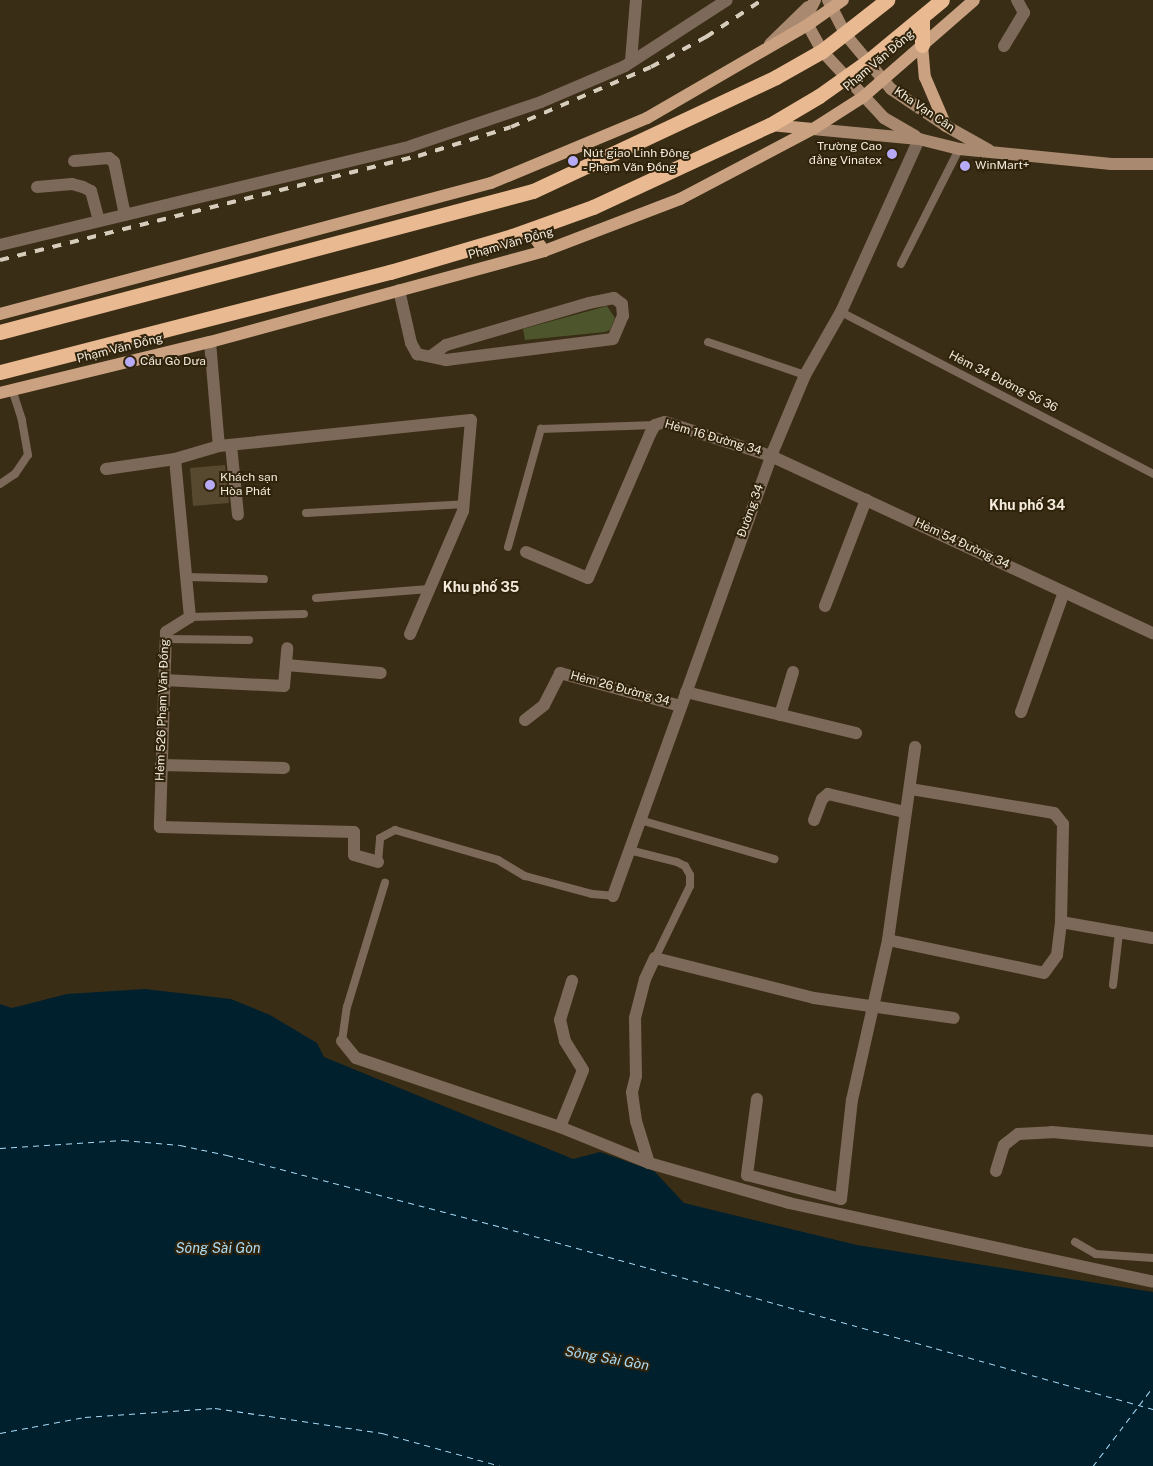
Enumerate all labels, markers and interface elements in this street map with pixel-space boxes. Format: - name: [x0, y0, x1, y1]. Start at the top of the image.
- street label: Phạm Văn Đồng: [841, 27, 917, 95]
- street label: Kha Vạn Cân: [891, 84, 957, 136]
- place label: Trường Cao đẳng Vinatex: [809, 140, 882, 168]
- place label: Nút giao Linh Đông - Phạm Văn Đồng: [583, 147, 690, 175]
- marker: Trường Cao đẳng Vinatex: [886, 148, 898, 160]
- marker: Nút giao Linh Đông - Phạm Văn Đồng: [567, 155, 579, 167]
- place label: WinMart+: [975, 159, 1029, 173]
- marker: WinMart+: [959, 160, 971, 172]
- street label: Phạm Văn Đồng: [467, 225, 555, 263]
- street label: Phạm Văn Đồng: [75, 331, 165, 367]
- street label: Hẻm 34 Đường Số 36: [946, 348, 1060, 416]
- place label: Cầu Gò Dưa: [140, 355, 206, 369]
- marker: Cầu Gò Dưa: [124, 356, 136, 368]
- street label: Hẻm 16 Đường 34: [663, 417, 763, 459]
- place label: Khách sạn Hòa Phát: [220, 471, 278, 499]
- marker: Khách sạn Hòa Phát: [204, 479, 216, 491]
- street label: Đường 34: [735, 482, 767, 540]
- district label: Khu phố 34: [989, 497, 1065, 513]
- street label: Hẻm 54 Đường 34: [912, 516, 1012, 572]
- district label: Khu phố 35: [443, 579, 519, 595]
- street label: Hẻm 526 Phạm Văn Đồng: [153, 639, 173, 781]
- street label: Hẻm 26 Đường 34: [569, 669, 671, 709]
- water label: Sông Sài Gòn: [175, 1240, 261, 1256]
- water label: Sông Sài Gòn: [564, 1342, 650, 1374]

